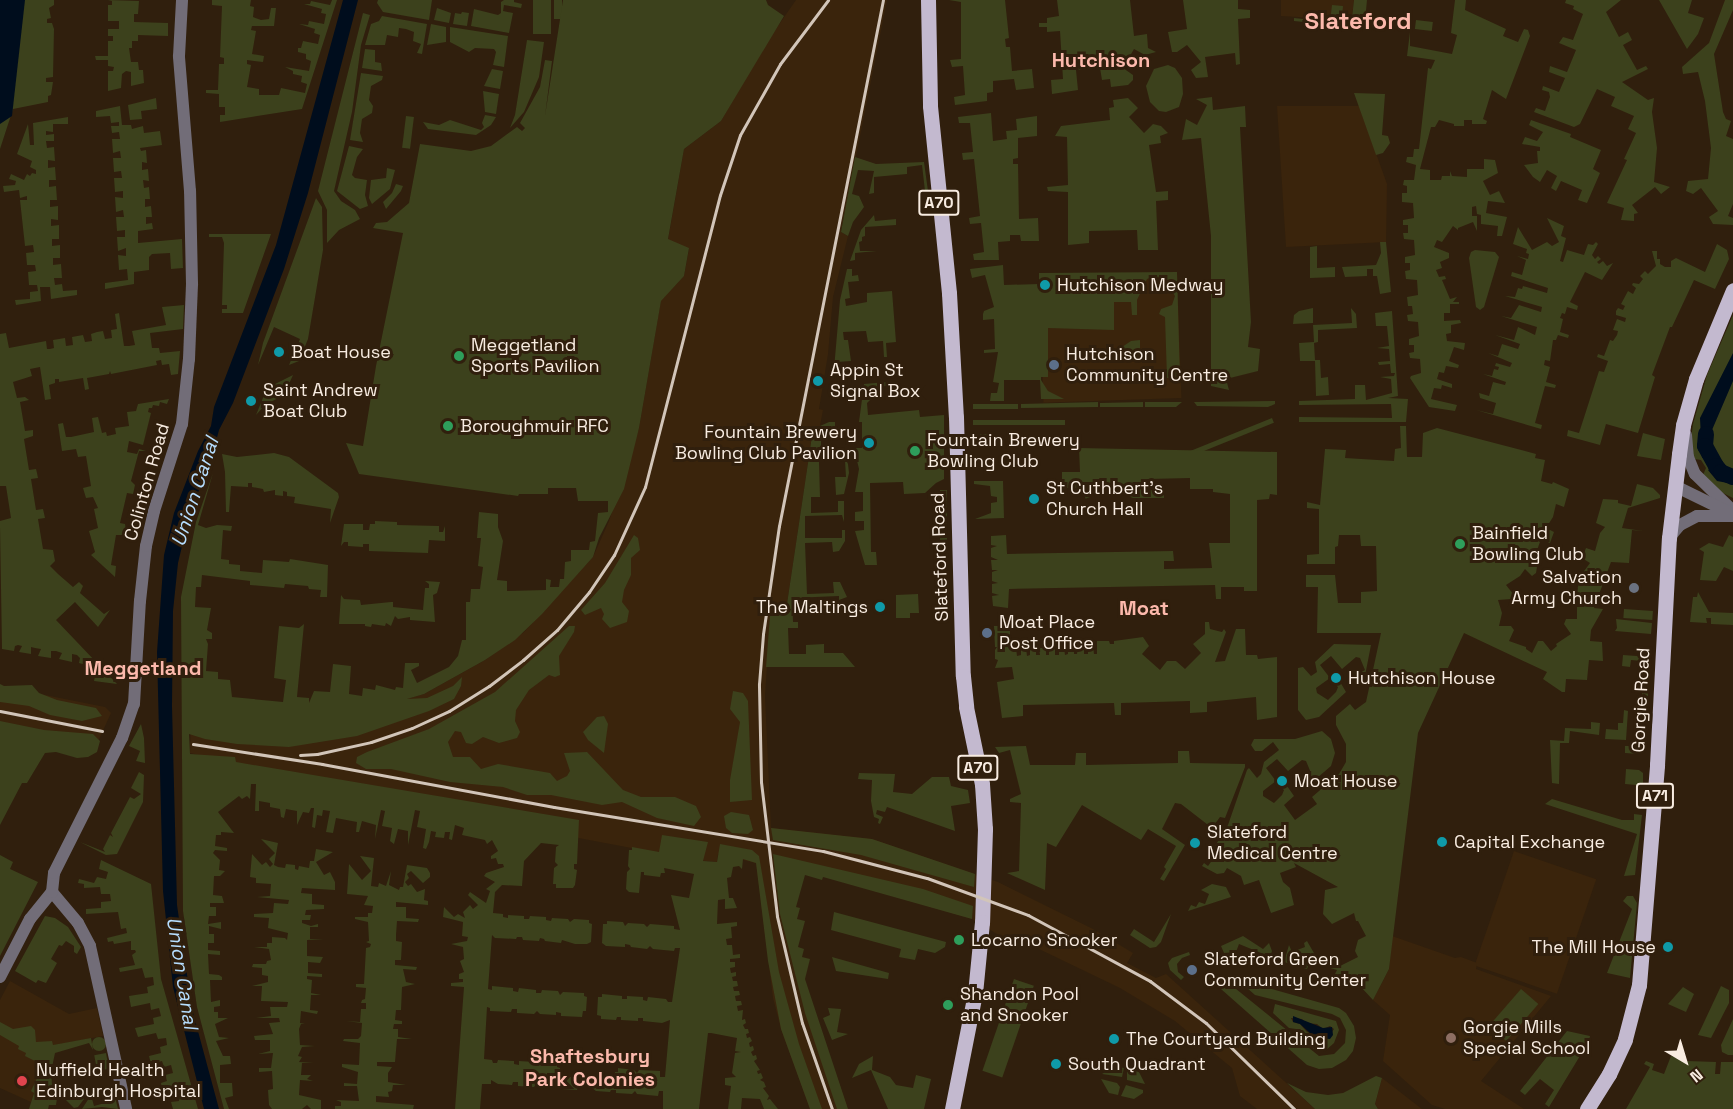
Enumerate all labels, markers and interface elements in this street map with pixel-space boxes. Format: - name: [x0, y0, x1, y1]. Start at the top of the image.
- district label: Slateford: [1304, 7, 1412, 35]
- district label: Hutchison: [1052, 48, 1150, 72]
- road number: A70: [918, 190, 960, 216]
- place label: Hutchison Medway: [1057, 274, 1223, 296]
- marker: Hutchison Medway: [1038, 278, 1052, 292]
- place label: Meggetland Sports Pavilion: [471, 335, 600, 378]
- place label: Boat House: [291, 341, 391, 363]
- place label: Hutchison Community Centre: [1066, 344, 1228, 386]
- marker: Boat House: [272, 345, 286, 359]
- marker: Meggetland Sports Pavilion: [452, 349, 466, 363]
- marker: Hutchison Community Centre: [1047, 358, 1061, 372]
- place label: Appin St Signal Box: [830, 360, 921, 403]
- marker: Appin St Signal Box: [811, 374, 825, 388]
- place label: Saint Andrew Boat Club: [263, 380, 378, 422]
- marker: Saint Andrew Boat Club: [244, 394, 258, 408]
- place label: Boroughmuir RFC: [460, 415, 609, 437]
- marker: Boroughmuir RFC: [441, 419, 455, 433]
- street label: Colinton Road: [120, 421, 174, 543]
- place label: Fountain Brewery Bowling Club Pavilion: [675, 422, 857, 464]
- place label: Fountain Brewery Bowling Club: [927, 430, 1080, 472]
- water label: Union Canal: [166, 434, 224, 550]
- marker: Fountain Brewery Bowling Club Pavilion: [862, 436, 876, 450]
- marker: Fountain Brewery Bowling Club: [908, 444, 922, 458]
- place label: St Cuthbert's Church Hall: [1046, 478, 1163, 520]
- street label: Slateford Road: [927, 492, 953, 622]
- marker: St Cuthbert's Church Hall: [1027, 492, 1041, 506]
- place label: Bainfield Bowling Club: [1472, 523, 1584, 566]
- marker: Bainfield Bowling Club: [1453, 537, 1467, 551]
- place label: Salvation Army Church: [1511, 567, 1622, 610]
- marker: Salvation Army Church: [1627, 581, 1641, 595]
- place label: The Maltings: [756, 596, 868, 618]
- district label: Moat: [1119, 596, 1169, 620]
- marker: The Maltings: [873, 600, 887, 614]
- place label: Moat Place Post Office: [999, 612, 1095, 654]
- marker: Moat Place Post Office: [980, 626, 994, 640]
- street label: Gorgie Road: [1627, 647, 1655, 753]
- district label: Meggetland: [85, 656, 201, 680]
- place label: Hutchison House: [1348, 667, 1495, 689]
- marker: Hutchison House: [1329, 671, 1343, 685]
- road number: A70: [957, 755, 999, 781]
- place label: Moat House: [1294, 770, 1397, 792]
- marker: Moat House: [1275, 774, 1289, 788]
- road number: A71: [1636, 783, 1674, 809]
- place label: Slateford Medical Centre: [1207, 822, 1338, 864]
- place label: Capital Exchange: [1454, 831, 1605, 853]
- marker: Capital Exchange: [1435, 835, 1449, 849]
- marker: Slateford Medical Centre: [1188, 836, 1202, 850]
- water label: Union Canal: [161, 915, 203, 1031]
- place label: Locarno Snooker: [971, 929, 1118, 951]
- marker: Locarno Snooker: [952, 933, 966, 947]
- place label: The Mill House: [1532, 936, 1656, 958]
- marker: The Mill House: [1661, 940, 1675, 954]
- place label: Slateford Green Community Center: [1204, 949, 1366, 992]
- marker: Slateford Green Community Center: [1185, 963, 1199, 977]
- place label: Shandon Pool and Snooker: [960, 984, 1079, 1026]
- marker: Shandon Pool and Snooker: [941, 998, 955, 1012]
- place label: Gorgie Mills Special School: [1463, 1017, 1590, 1060]
- place label: The Courtyard Building: [1126, 1028, 1326, 1050]
- marker: Gorgie Mills Special School: [1444, 1031, 1458, 1045]
- north arrow: [1655, 1031, 1715, 1091]
- marker: The Courtyard Building: [1107, 1032, 1121, 1046]
- district label: Shaftesbury Park Colonies: [525, 1045, 655, 1092]
- place label: South Quadrant: [1068, 1053, 1206, 1075]
- marker: South Quadrant: [1049, 1057, 1063, 1071]
- place label: Nuffield Health Edinburgh Hospital: [36, 1060, 201, 1102]
- text: N: [1686, 1064, 1707, 1087]
- marker: Nuffield Health Edinburgh Hospital: [13, 1072, 31, 1090]

